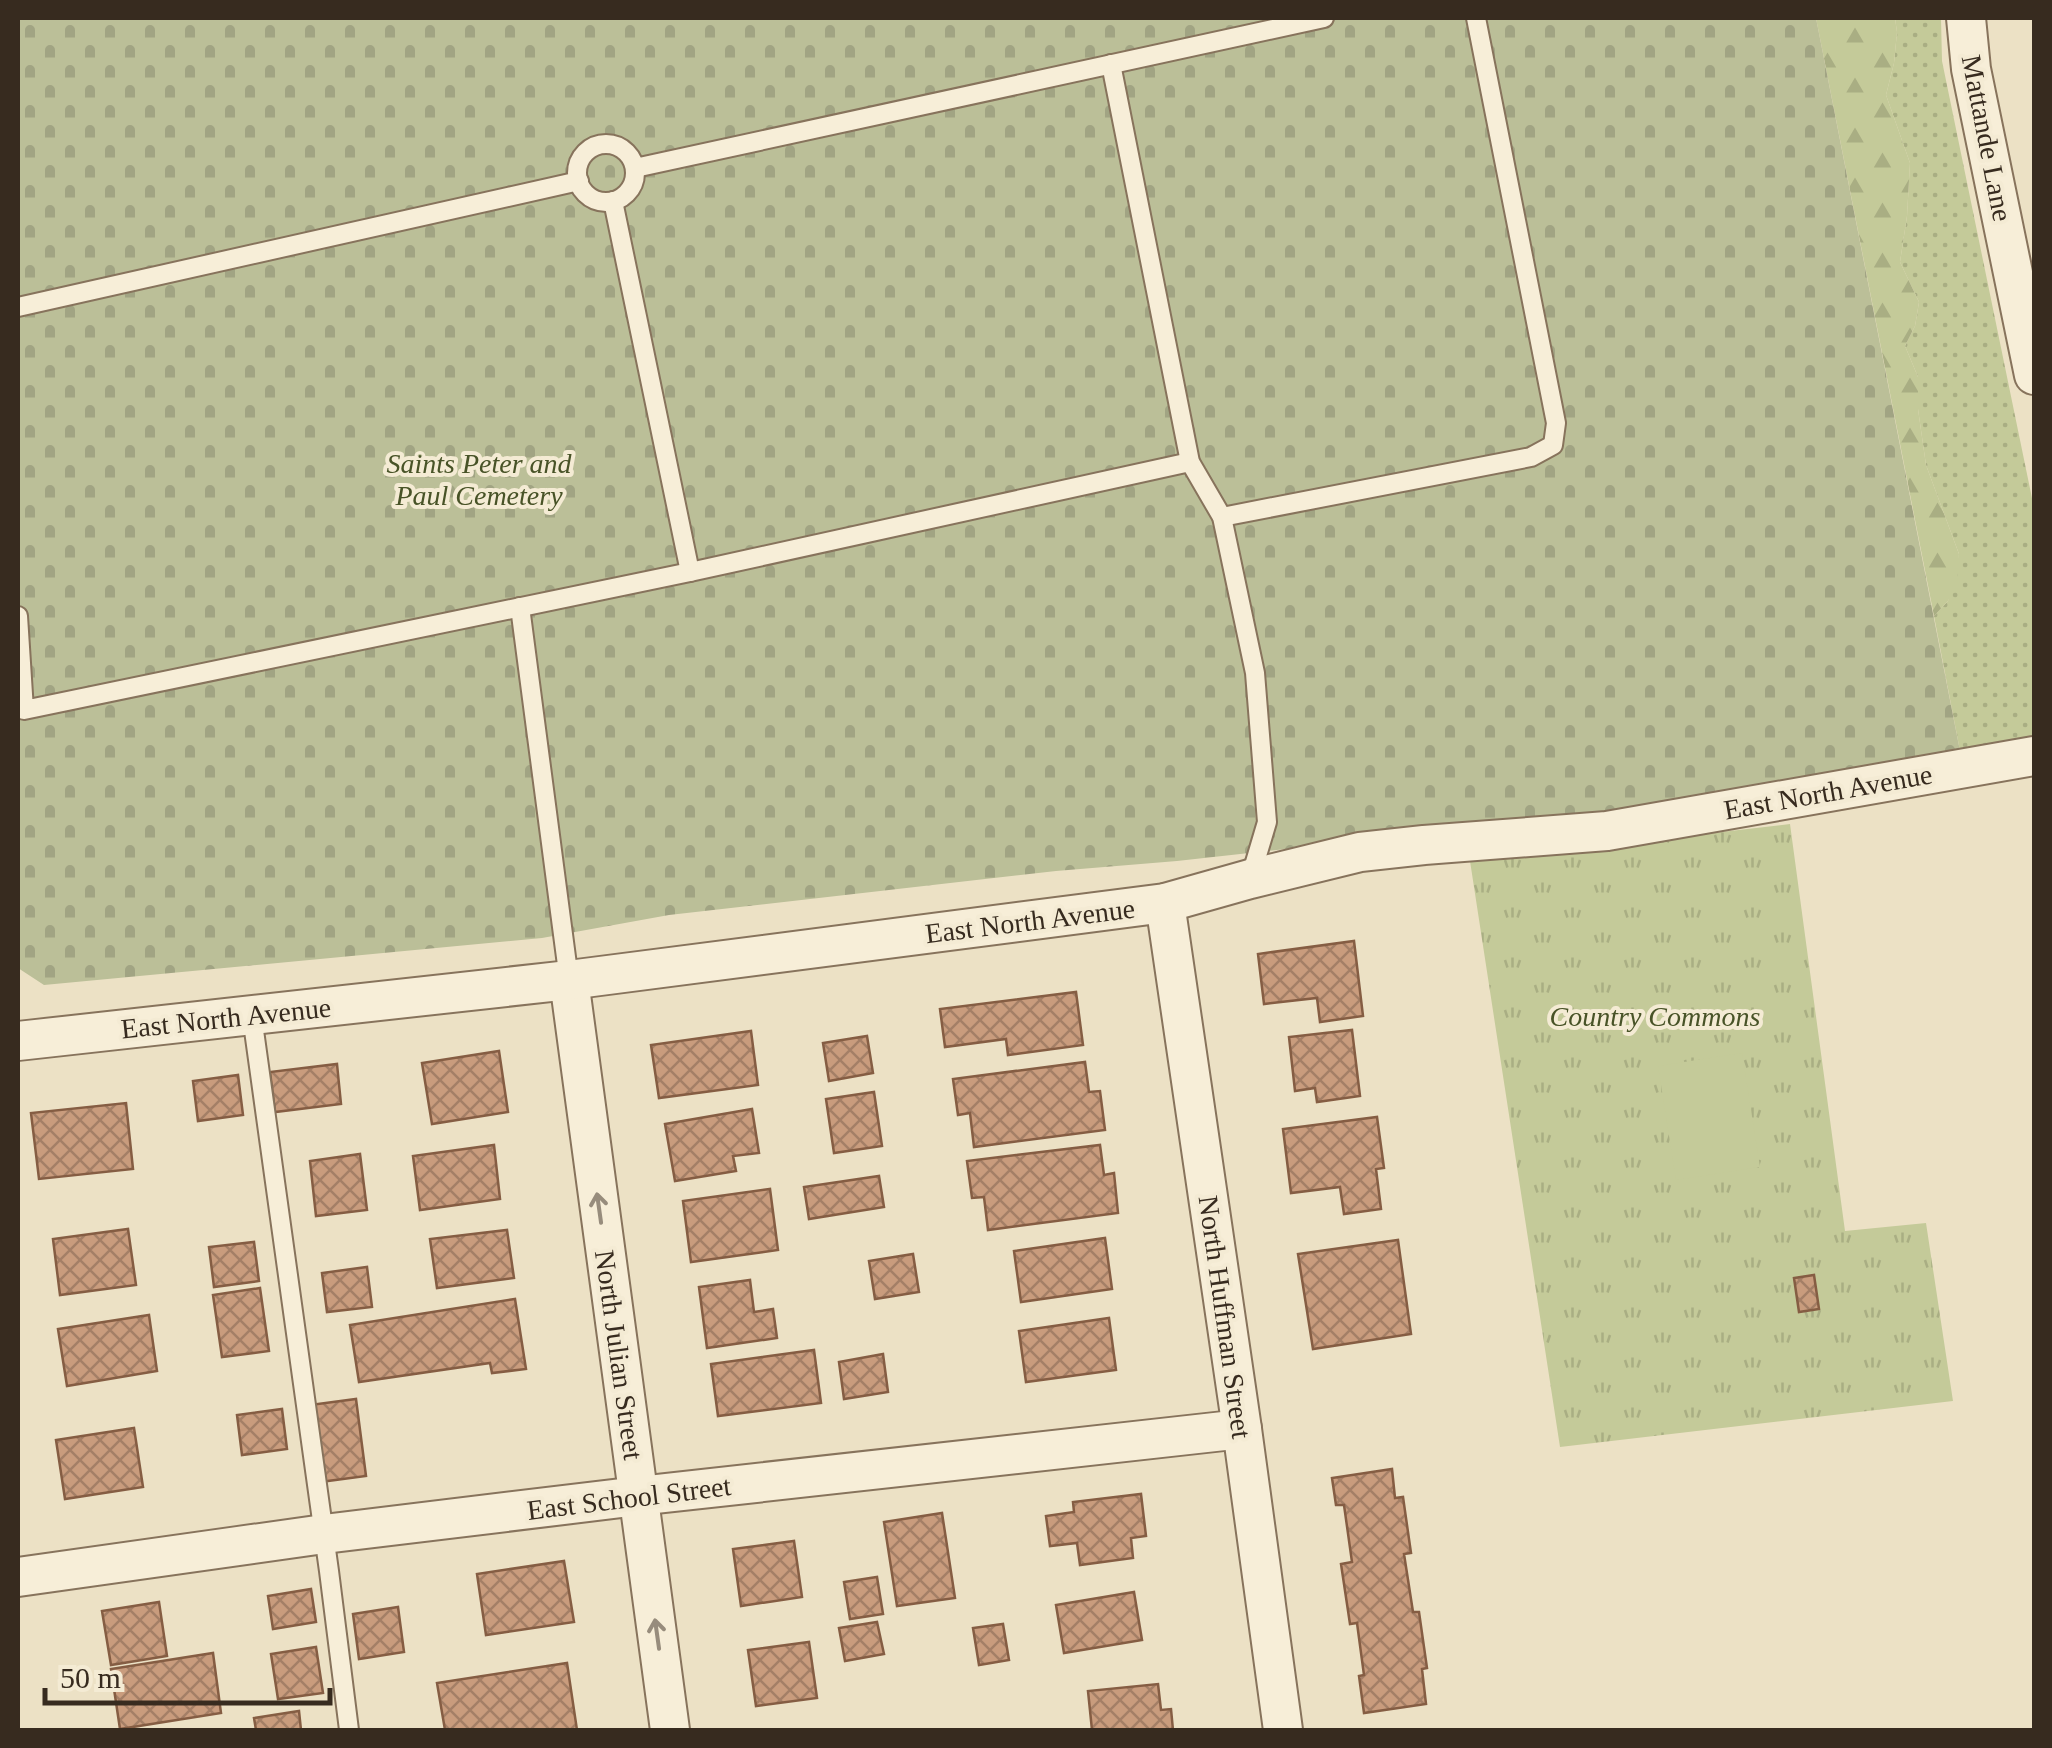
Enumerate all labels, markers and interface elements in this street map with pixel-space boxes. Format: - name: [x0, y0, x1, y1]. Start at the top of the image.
- street label: Mattande Lane: [1956, 52, 2018, 224]
- park label: Saints Peter and Paul Cemetery: [386, 448, 573, 511]
- street label: East North Avenue: [1721, 758, 1935, 826]
- street label: East North Avenue: [923, 893, 1137, 949]
- street label: East North Avenue: [119, 992, 333, 1044]
- park label: Country Commons: [1550, 1001, 1760, 1032]
- one-way arrow: [590, 1192, 608, 1224]
- street label: North Huffman Street: [1193, 1193, 1257, 1441]
- street label: North Julian Street: [589, 1248, 649, 1462]
- street label: East School Street: [525, 1470, 733, 1526]
- one-way arrow: [647, 1618, 665, 1651]
- scale bar: [45, 1643, 330, 1705]
- text: 50 m: [60, 1661, 121, 1694]

